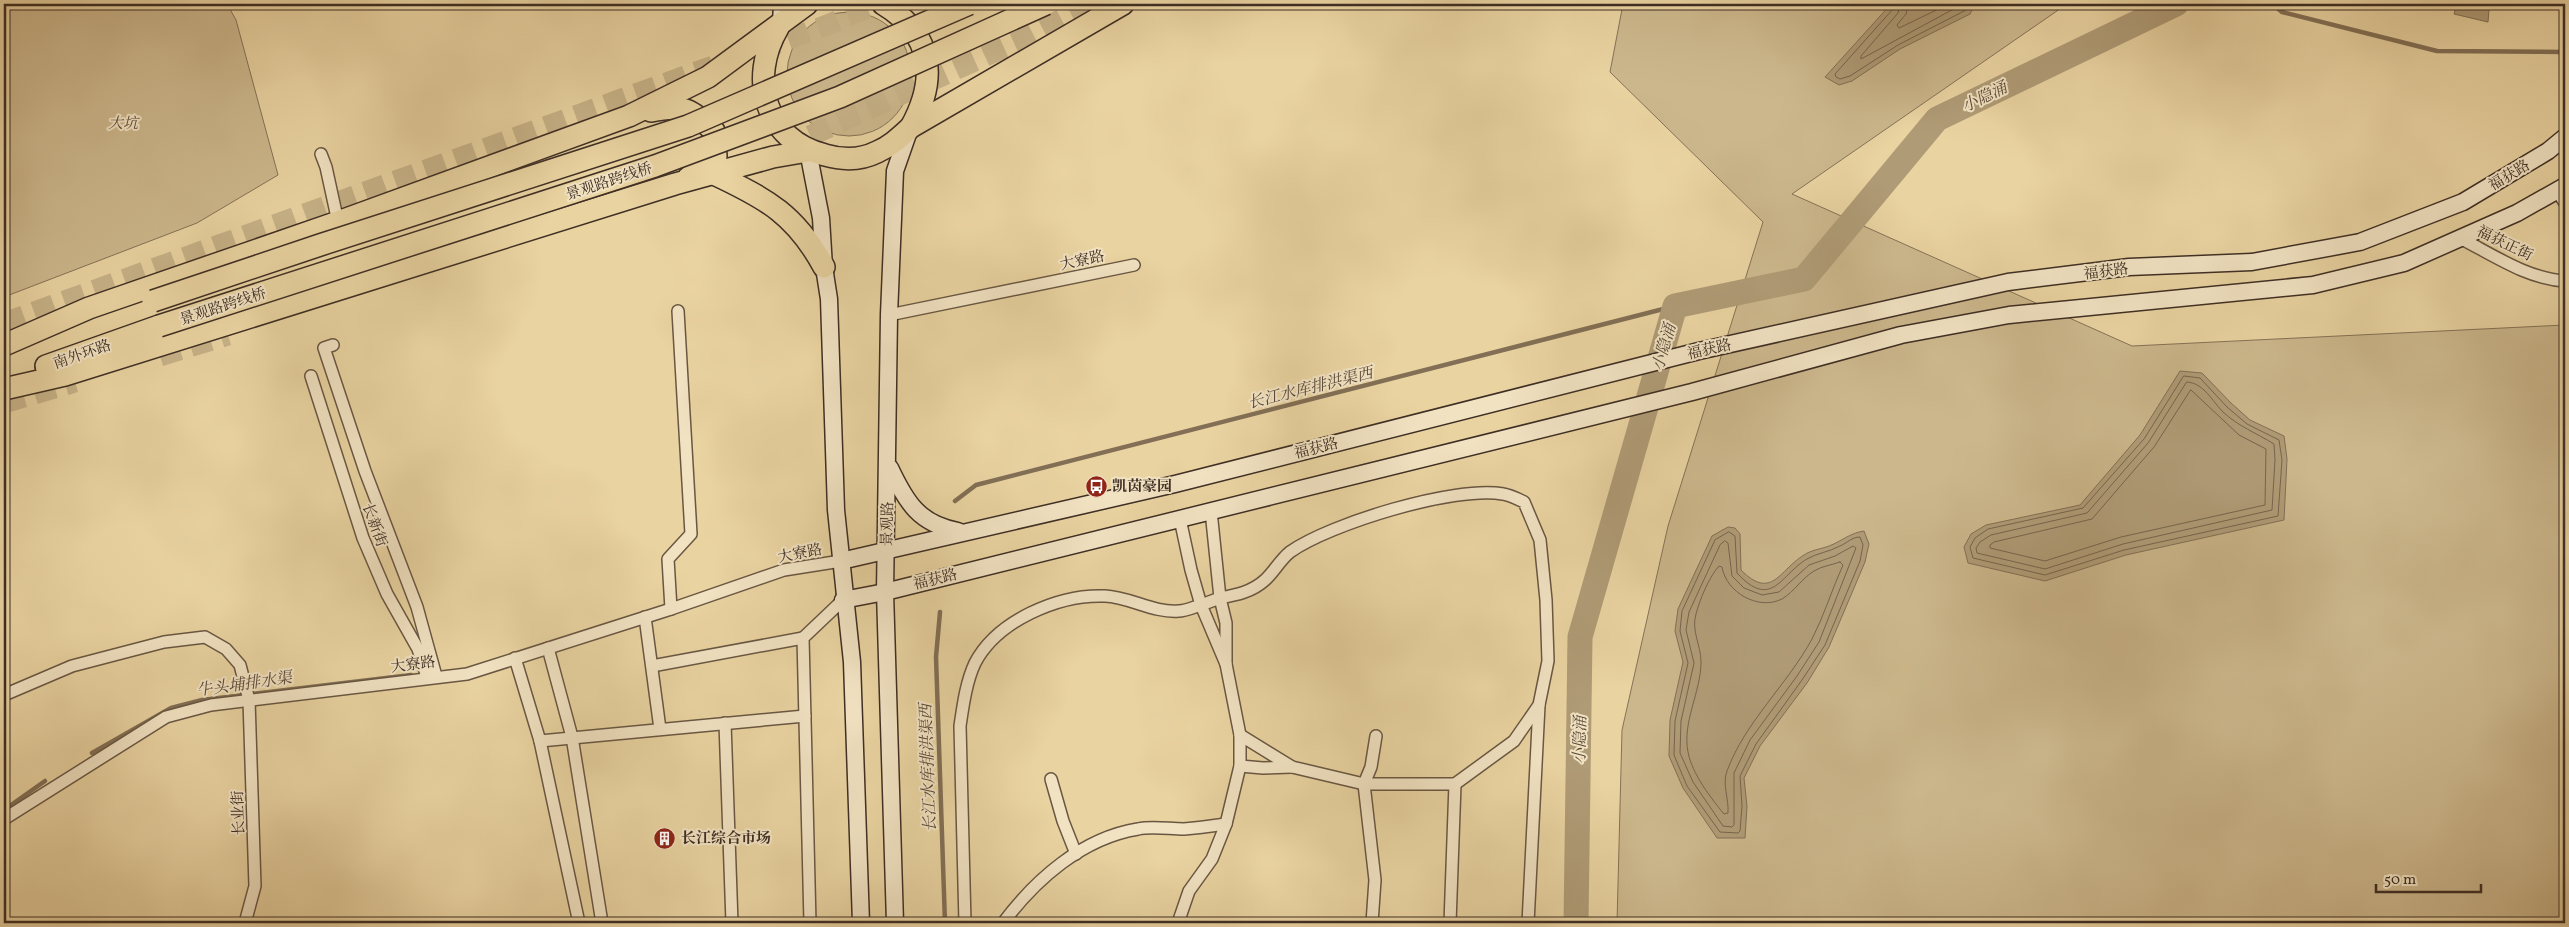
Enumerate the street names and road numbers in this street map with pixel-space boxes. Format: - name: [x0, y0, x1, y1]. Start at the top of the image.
- street label: 福获路: [2485, 156, 2534, 197]
- street label: 景观路跨线桥: [563, 159, 656, 206]
- street label: 福获正街: [2473, 222, 2536, 267]
- street label: 大寮路: [1058, 247, 1107, 276]
- street label: 福获路: [2083, 259, 2130, 286]
- street label: 景观路跨线桥: [177, 284, 270, 331]
- street label: 福获路: [1685, 335, 1734, 366]
- street label: 南外环路: [51, 336, 114, 375]
- street label: 福获路: [1292, 434, 1341, 465]
- street label: 长新街: [356, 501, 391, 550]
- street label: 景观路: [878, 501, 899, 547]
- street label: 大寮路: [776, 540, 824, 569]
- street label: 福获路: [911, 565, 960, 596]
- street label: 大寮路: [390, 652, 437, 679]
- street label: 长业街: [228, 790, 251, 836]

